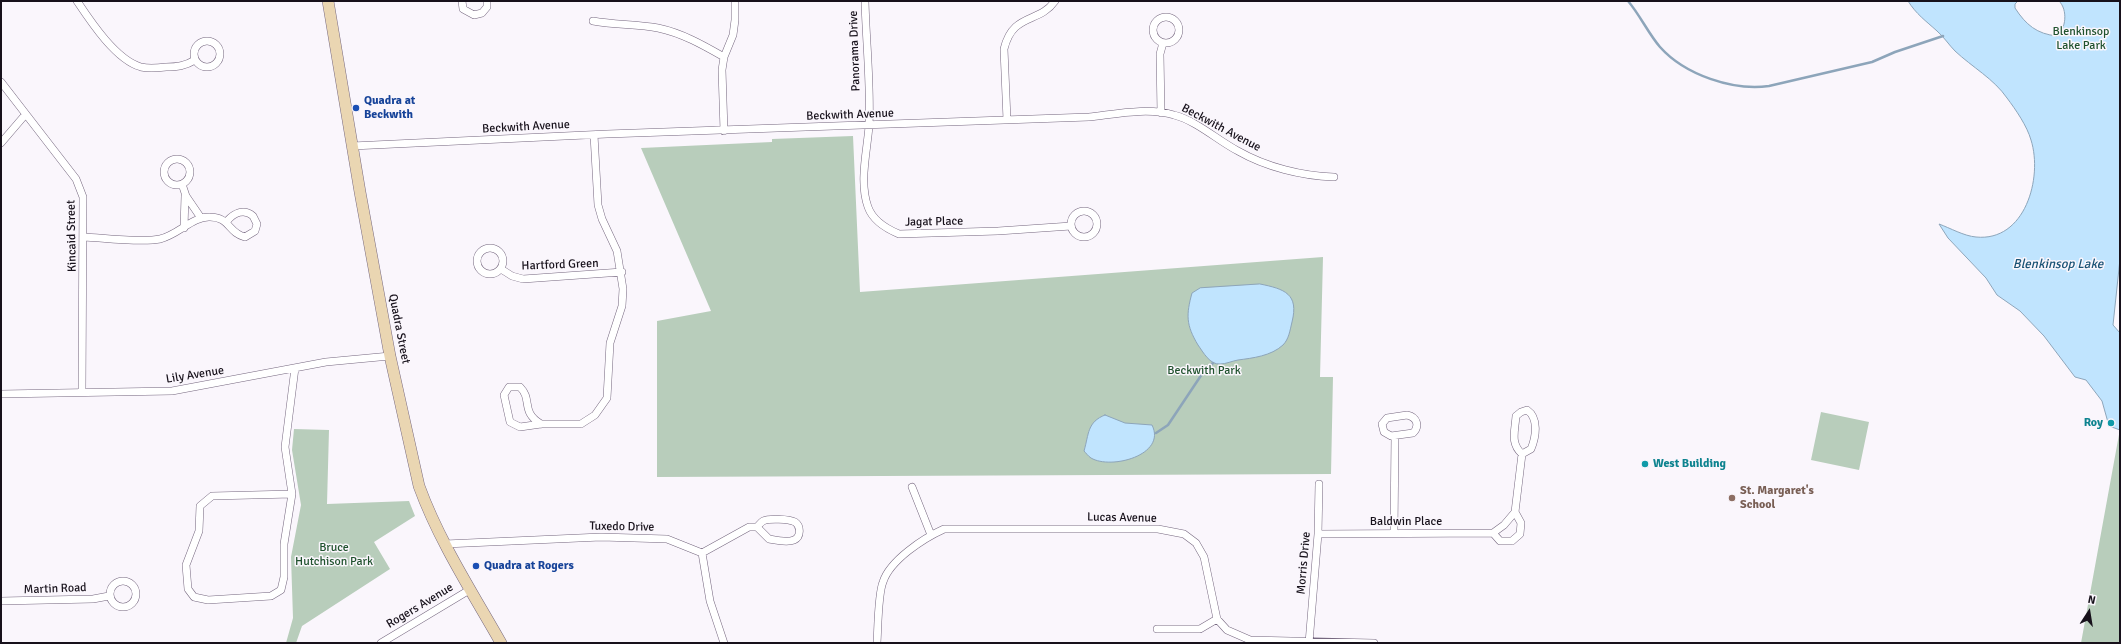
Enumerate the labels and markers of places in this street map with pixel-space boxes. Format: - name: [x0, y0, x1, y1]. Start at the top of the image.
- place label: Quadra at Beckwith: [364, 94, 415, 122]
- marker: Quadra at Beckwith: [351, 103, 361, 113]
- place label: Roy: [2084, 416, 2103, 430]
- marker: Roy: [2106, 418, 2116, 428]
- place label: West Building: [1653, 457, 1726, 471]
- marker: West Building: [1640, 459, 1650, 469]
- place label: St. Margaret's School: [1740, 484, 1814, 512]
- marker: St. Margaret's School: [1727, 493, 1737, 503]
- place label: Quadra at Rogers: [484, 559, 574, 573]
- marker: Quadra at Rogers: [471, 561, 481, 571]

